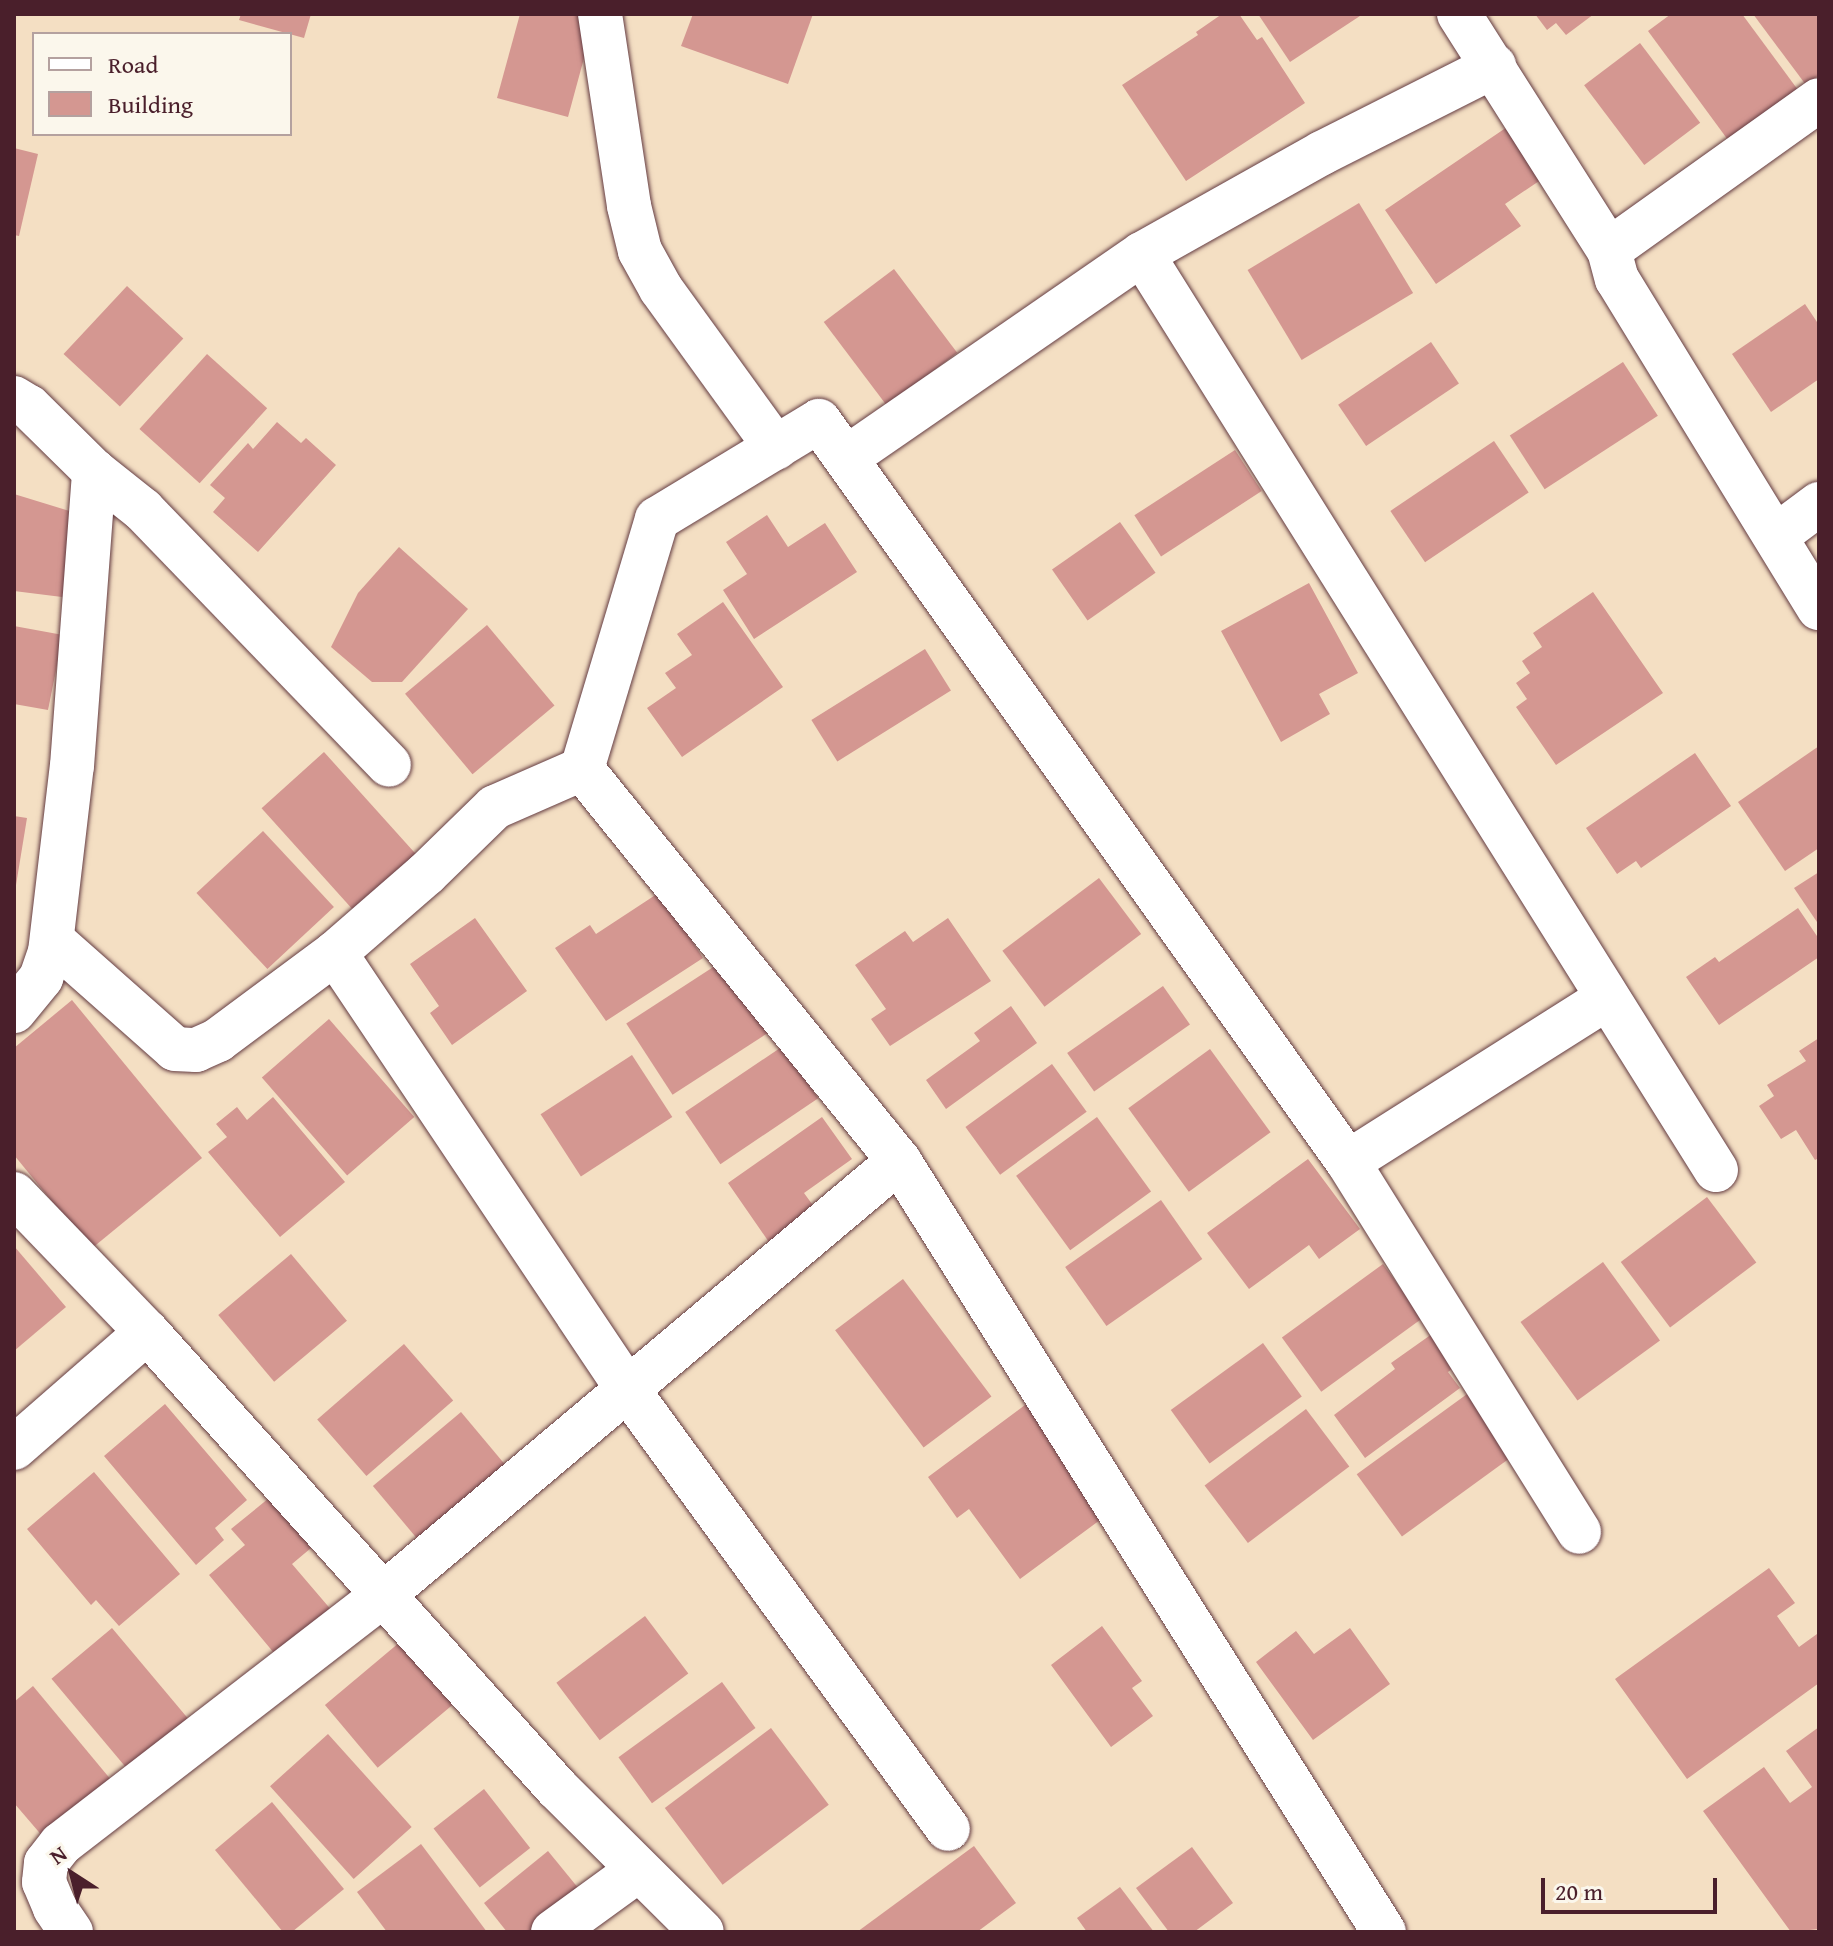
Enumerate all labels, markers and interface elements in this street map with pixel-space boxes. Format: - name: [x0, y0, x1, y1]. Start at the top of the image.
- legend: [32, 32, 292, 136]
- text: Road: [108, 47, 158, 82]
- text: Building: [108, 87, 193, 122]
- north arrow: [32, 1834, 112, 1914]
- text: N: [43, 1837, 73, 1872]
- scale bar: [1545, 1862, 1721, 1912]
- text: 20 m: [1555, 1874, 1603, 1909]

